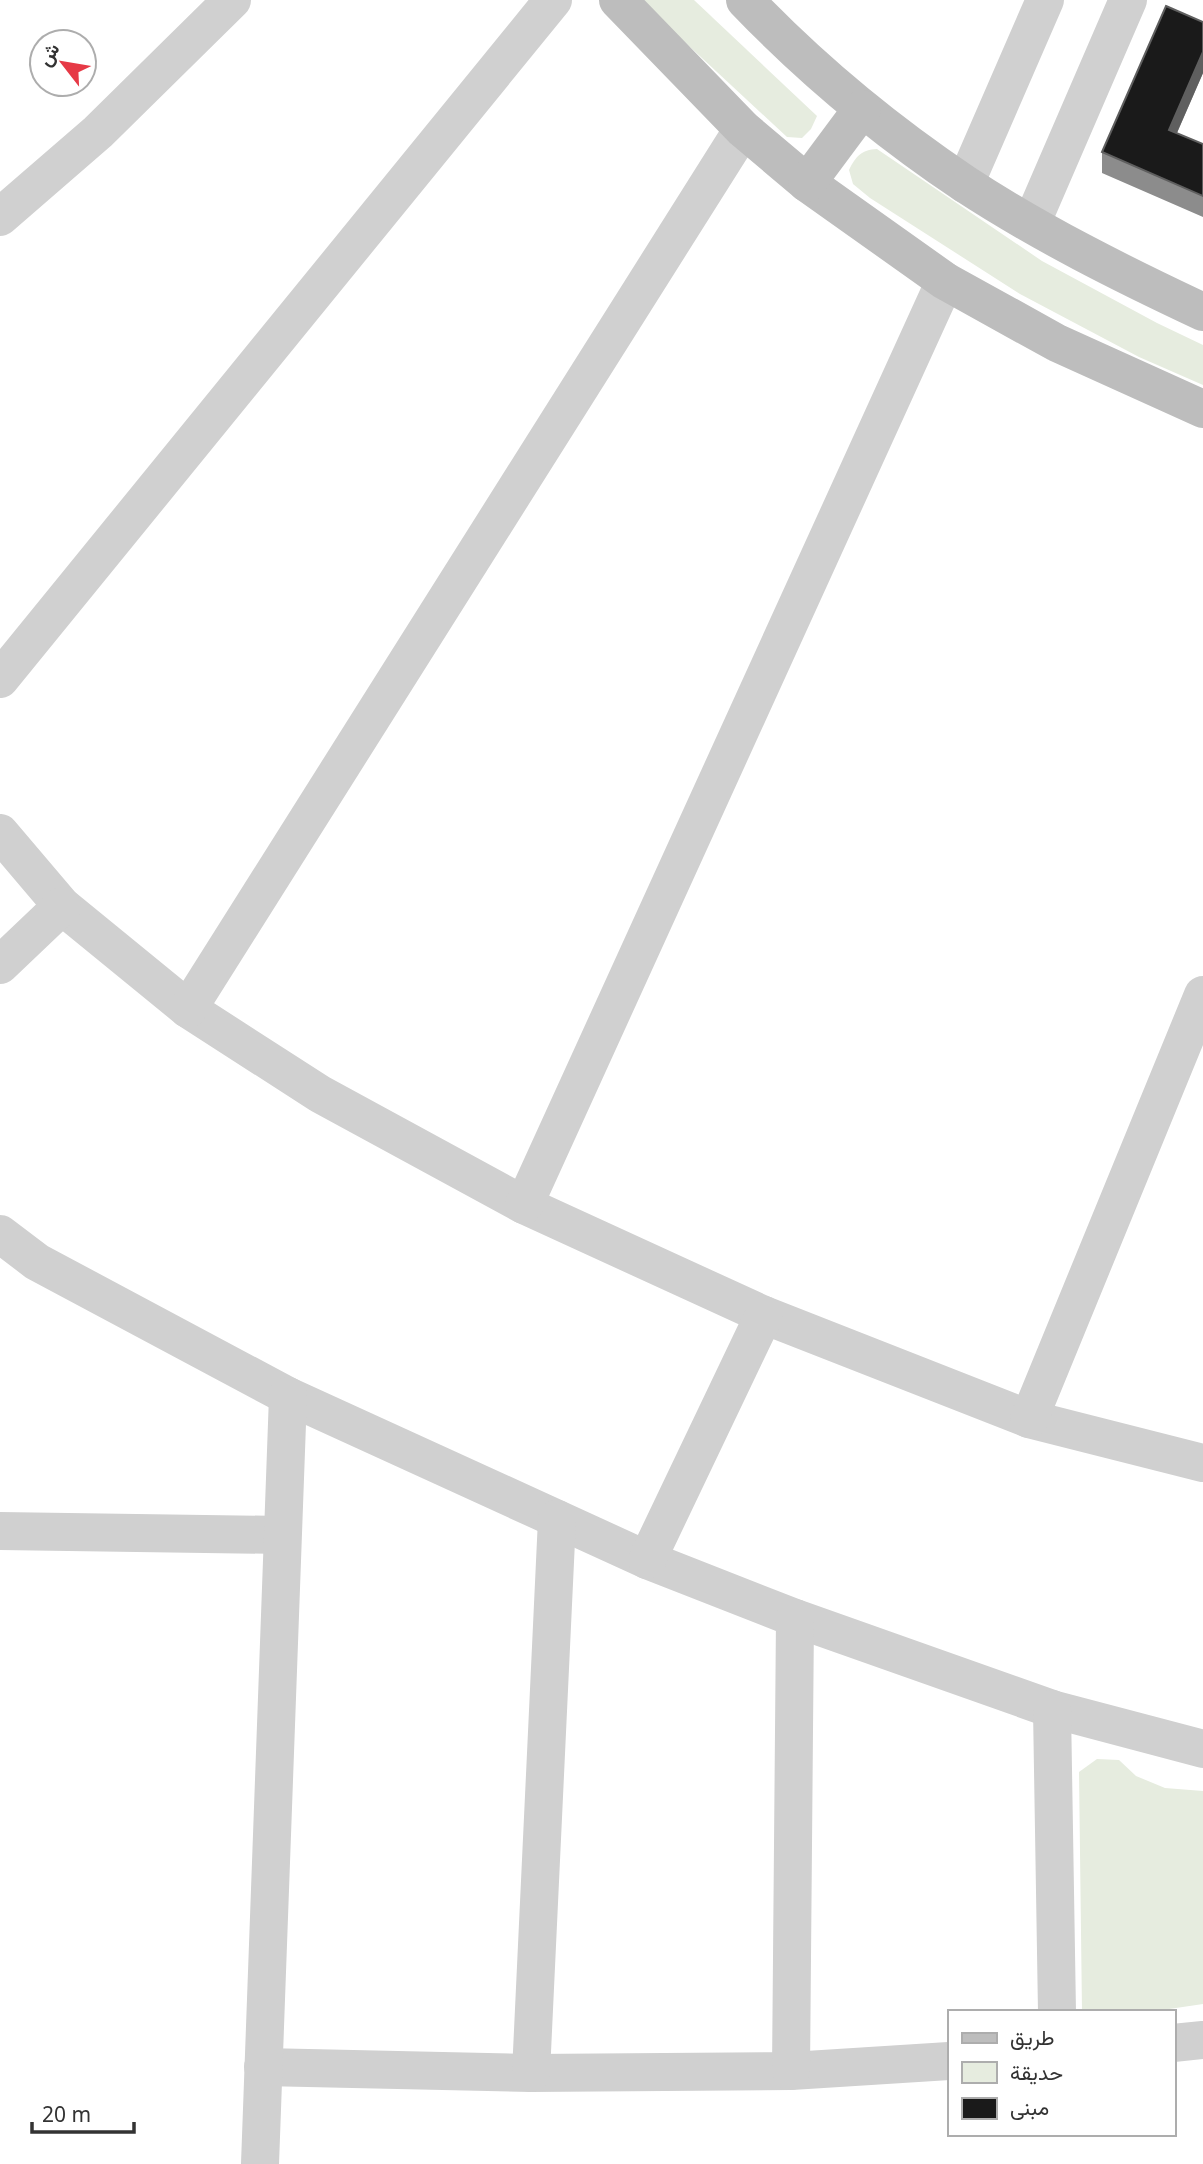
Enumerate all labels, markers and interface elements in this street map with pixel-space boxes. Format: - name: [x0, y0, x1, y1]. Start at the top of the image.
- north arrow: [28, 28, 98, 98]
- text: ش: [31, 38, 66, 71]
- legend: [948, 2010, 1175, 2136]
- text: طريق: [1010, 2023, 1055, 2051]
- text: حديقة: [1010, 2058, 1063, 2086]
- scale bar: [32, 2090, 133, 2134]
- text: مبنى: [1010, 2093, 1049, 2121]
- text: 20 m: [42, 2100, 91, 2128]

